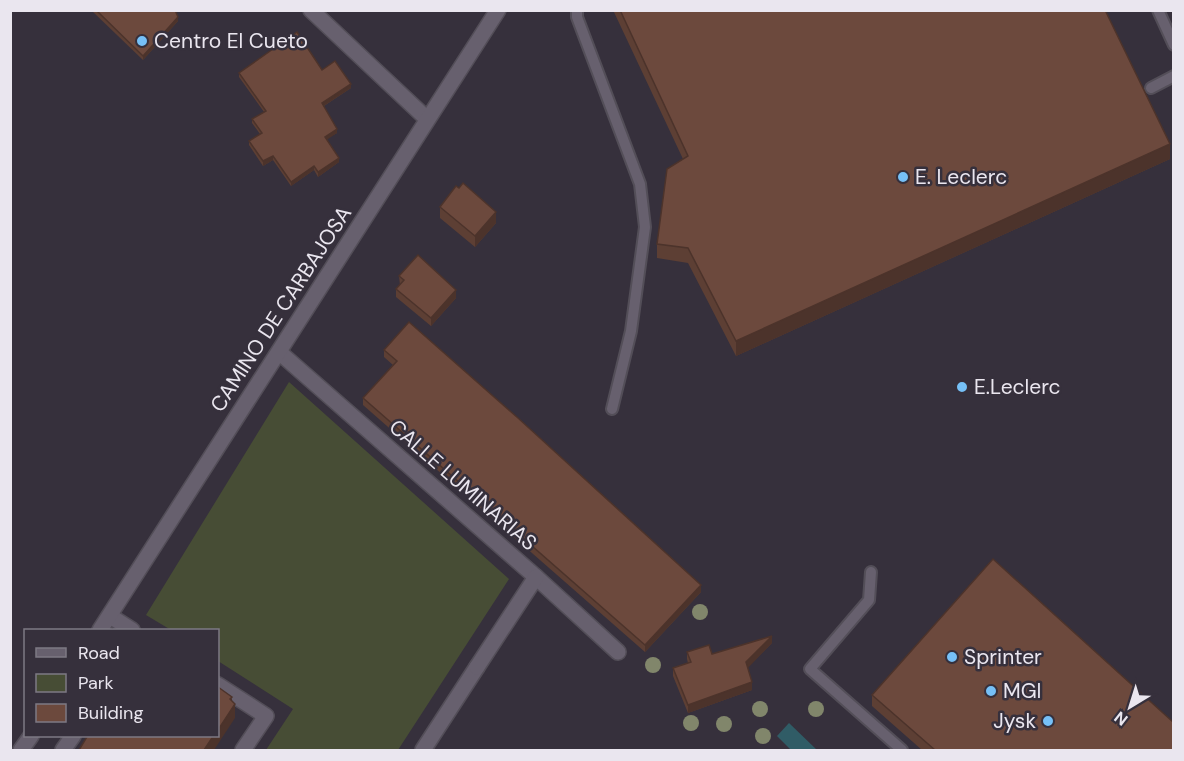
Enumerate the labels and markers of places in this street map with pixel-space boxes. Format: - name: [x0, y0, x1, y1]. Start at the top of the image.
- place label: Centro El Cueto: [154, 27, 308, 55]
- marker: Centro El Cueto: [135, 34, 149, 48]
- place label: E. Leclerc: [915, 163, 1007, 191]
- marker: E. Leclerc: [896, 170, 910, 184]
- place label: E.Leclerc: [974, 373, 1061, 401]
- marker: E.Leclerc: [955, 380, 969, 394]
- place label: Sprinter: [964, 643, 1042, 671]
- marker: Sprinter: [945, 650, 959, 664]
- place label: MGI: [1003, 677, 1042, 705]
- marker: MGI: [984, 684, 998, 698]
- place label: Jysk: [993, 707, 1036, 735]
- marker: Jysk: [1041, 714, 1055, 728]

